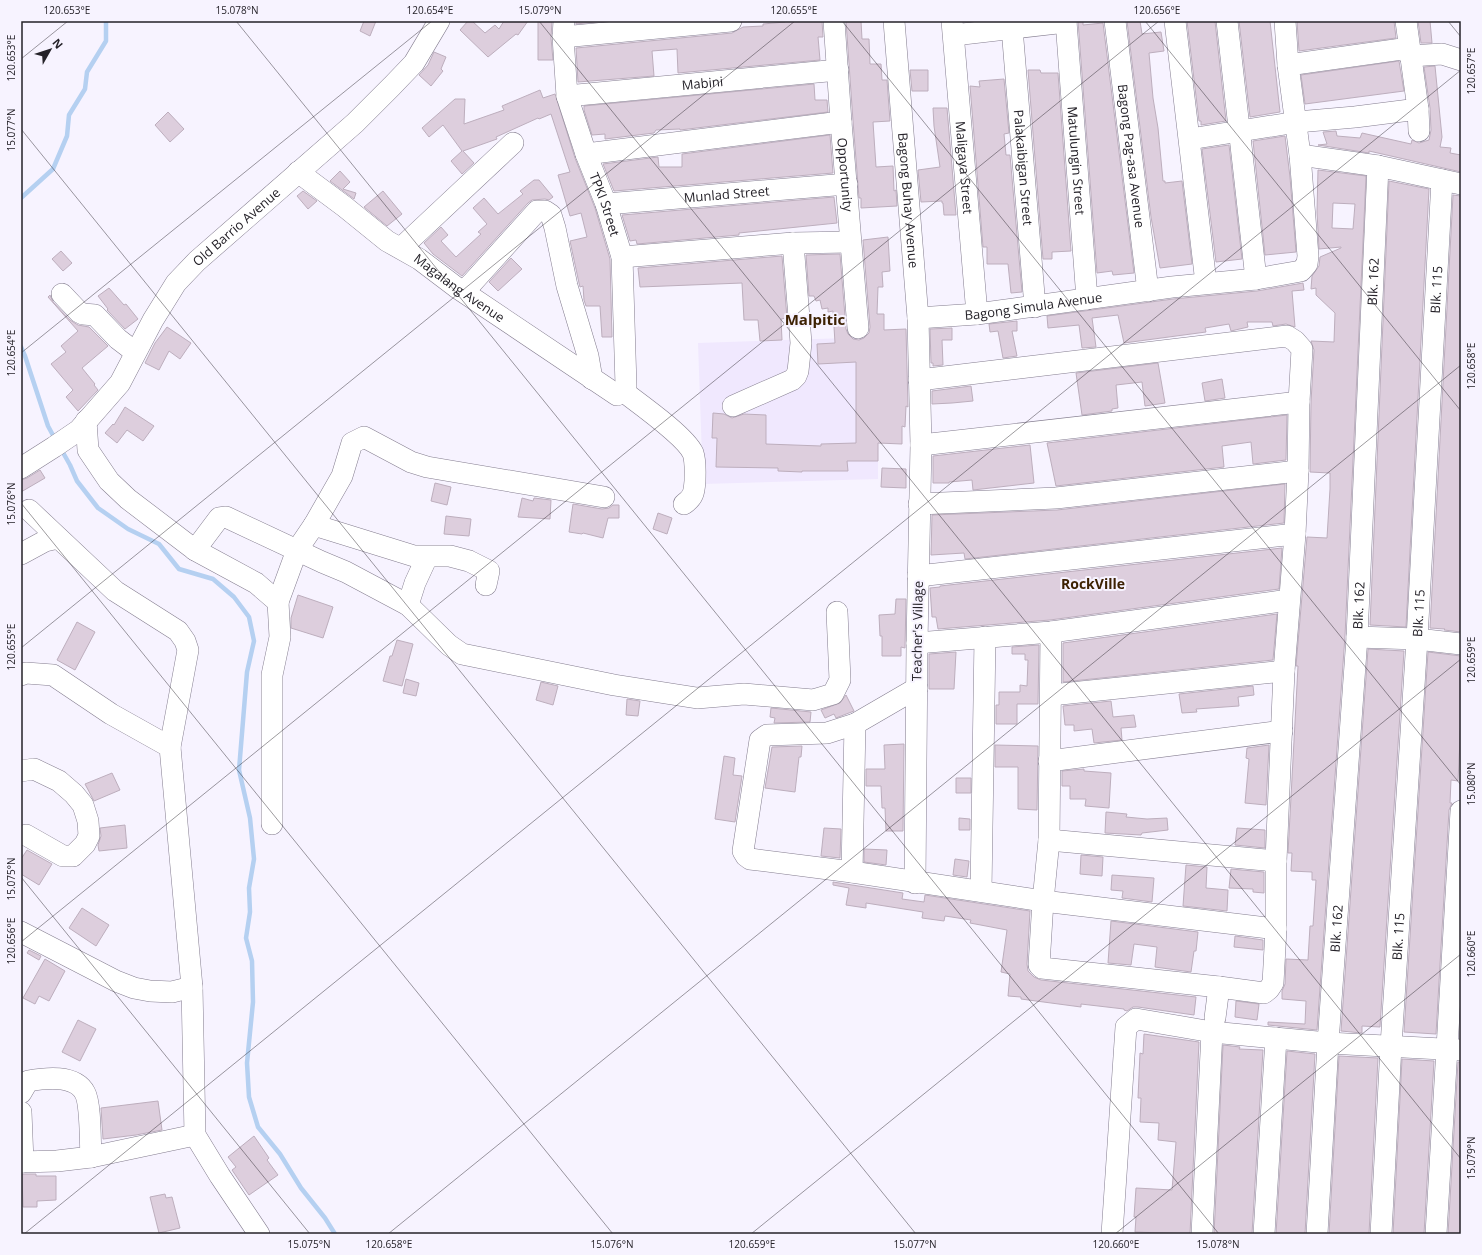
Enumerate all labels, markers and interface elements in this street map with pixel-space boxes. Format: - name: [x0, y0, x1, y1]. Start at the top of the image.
- text: 120.653°E: [44, 3, 90, 17]
- text: 15.078°N: [215, 3, 259, 17]
- text: 120.654°E: [407, 3, 453, 17]
- text: 15.079°N: [518, 3, 562, 17]
- text: 120.655°E: [771, 3, 817, 17]
- text: 120.656°E: [1134, 3, 1180, 17]
- north arrow: [30, 30, 70, 70]
- text: 120.653°E: [4, 35, 18, 81]
- text: N: [50, 35, 67, 52]
- text: 120.657°E: [1464, 48, 1478, 94]
- street label: Mabini: [681, 72, 724, 94]
- street label: Bagong Pag-asa Avenue: [1114, 83, 1149, 229]
- street label: Matulungin Street: [1063, 106, 1090, 216]
- text: 15.077°N: [4, 108, 18, 152]
- street label: Palakaibigan Street: [1010, 109, 1037, 227]
- street label: Maligaya Street: [952, 120, 977, 215]
- street label: Bagong Buhay Avenue: [894, 132, 923, 269]
- street label: Opportunity: [833, 137, 857, 213]
- street label: TPKI Street: [585, 170, 624, 239]
- street label: Munlad Street: [683, 181, 771, 207]
- street label: Old Barrio Avenue: [189, 183, 284, 270]
- street label: Magalang Avenue: [410, 249, 508, 326]
- street label: Blk. 162: [1363, 257, 1383, 306]
- street label: Blk. 115: [1426, 265, 1446, 314]
- street label: Bagong Simula Avenue: [964, 288, 1103, 324]
- district label: Malpitic: [785, 309, 846, 329]
- text: 120.654°E: [4, 330, 18, 376]
- text: 120.658°E: [1464, 343, 1478, 389]
- text: 15.076°N: [4, 482, 18, 526]
- district label: RockVille: [1061, 574, 1125, 593]
- street label: Teacher's Village: [907, 581, 927, 681]
- street label: Blk. 162: [1348, 581, 1368, 630]
- street label: Blk. 115: [1408, 589, 1429, 637]
- text: 120.655°E: [4, 624, 18, 670]
- text: 120.659°E: [1464, 637, 1478, 683]
- text: 15.080°N: [1464, 762, 1478, 806]
- text: 15.075°N: [4, 857, 18, 901]
- street label: Blk. 162: [1325, 904, 1347, 953]
- street label: Blk. 115: [1387, 912, 1408, 961]
- text: 120.656°E: [4, 918, 18, 964]
- text: 120.660°E: [1464, 931, 1478, 977]
- text: 15.079°N: [1464, 1136, 1478, 1180]
- text: 15.075°N: [287, 1237, 331, 1251]
- text: 120.658°E: [366, 1237, 412, 1251]
- text: 15.076°N: [590, 1237, 634, 1251]
- text: 120.659°E: [729, 1237, 775, 1251]
- text: 15.077°N: [893, 1237, 937, 1251]
- text: 120.660°E: [1093, 1237, 1139, 1251]
- text: 15.078°N: [1196, 1237, 1240, 1251]

